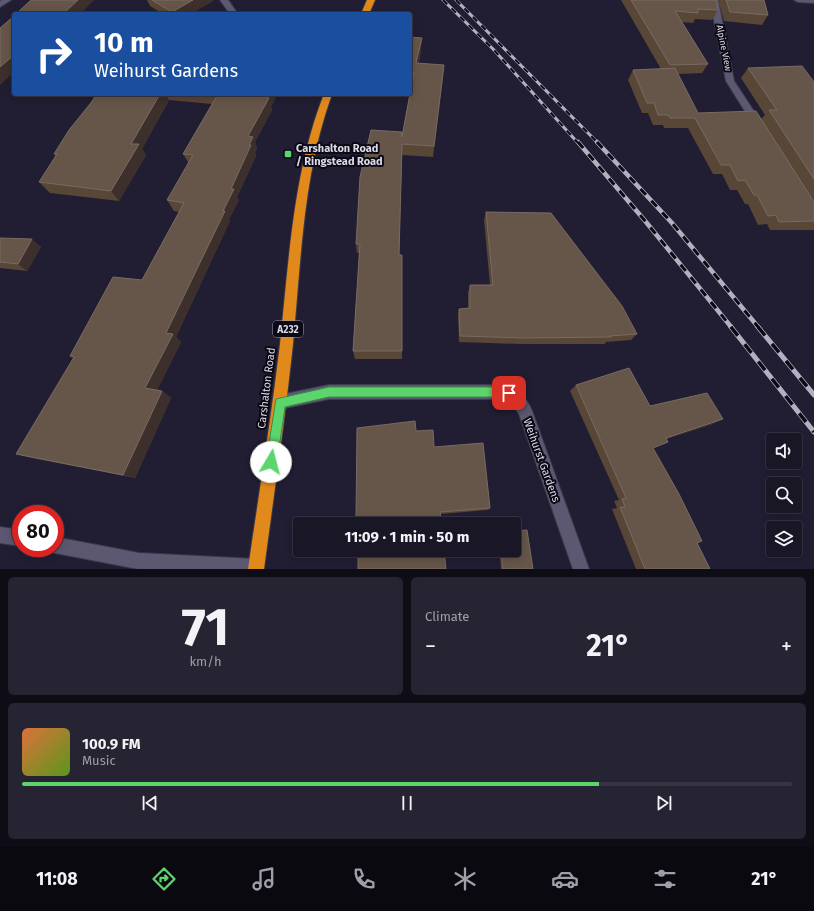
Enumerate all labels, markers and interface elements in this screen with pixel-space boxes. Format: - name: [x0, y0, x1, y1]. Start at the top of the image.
- street label: Alpine View: [715, 24, 734, 73]
- text: 10 m: [94, 26, 154, 59]
- icon: right: [28, 28, 80, 80]
- text: Weihurst Gardens: [94, 60, 238, 82]
- place label: Carshalton Road / Ringstead Road: [296, 142, 383, 168]
- marker: Carshalton Road / Ringstead Road: [283, 149, 293, 159]
- road number: A232: [273, 321, 303, 337]
- street label: Carshalton Road: [255, 347, 278, 429]
- pin: [492, 376, 526, 410]
- icon: arrive: [498, 382, 520, 404]
- street label: Weihurst Gardens: [520, 417, 563, 504]
- map controls: [766, 433, 802, 557]
- button: sound: [766, 433, 802, 469]
- position arrow: [250, 441, 292, 483]
- button: search: [766, 477, 802, 513]
- speed limit sign: 80: [12, 505, 64, 557]
- button: layers: [766, 521, 802, 557]
- text: 11:09 · 1 min · 50 m: [345, 528, 469, 546]
- text: 71: [182, 596, 229, 659]
- text: Climate: [425, 609, 469, 624]
- text: 21°: [586, 628, 631, 664]
- text: −: [425, 633, 436, 660]
- text: +: [781, 633, 792, 660]
- text: km/h: [189, 654, 222, 669]
- text: 100.9 FM: [82, 735, 140, 753]
- text: Music: [82, 753, 116, 768]
- icon: previous: [139, 792, 161, 814]
- icon: pause: [396, 792, 418, 814]
- icon: next: [653, 792, 675, 814]
- icon: directions: [150, 865, 178, 893]
- icon: music: [250, 865, 278, 893]
- icon: phone: [350, 865, 378, 893]
- icon: climate: [451, 865, 479, 893]
- icon: car: [551, 865, 579, 893]
- icon: filters: [651, 865, 679, 893]
- text: 11:08: [36, 868, 78, 890]
- text: 21°: [751, 868, 778, 890]

